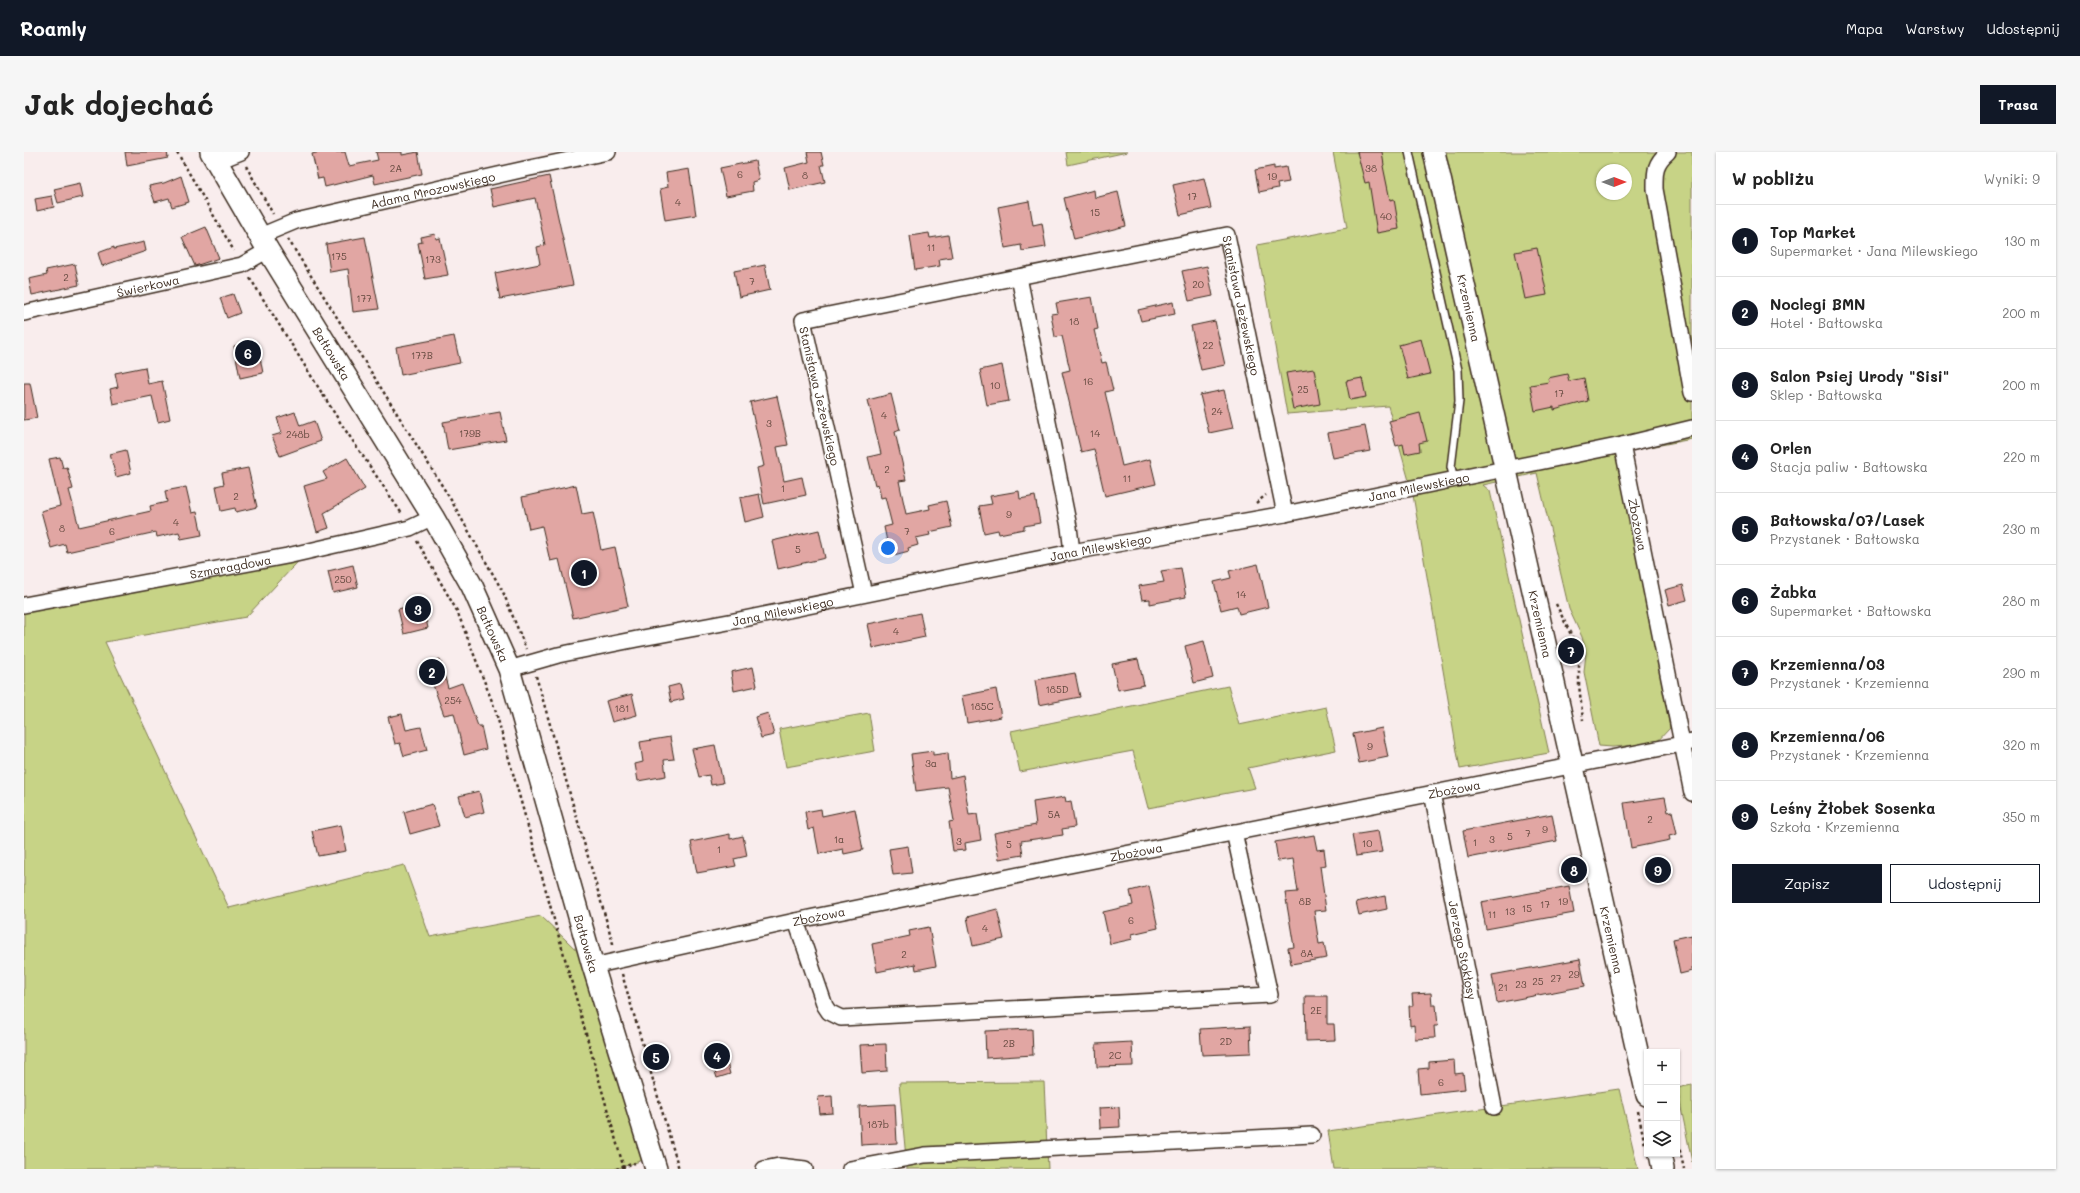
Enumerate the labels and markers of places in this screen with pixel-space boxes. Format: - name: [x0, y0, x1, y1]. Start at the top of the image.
- pin: 6: [235, 338, 261, 368]
- pin: 1: [571, 558, 597, 588]
- pin: 3: [405, 594, 431, 624]
- pin: 7: [1558, 636, 1584, 666]
- pin: 2: [419, 657, 445, 687]
- pin: 8: [1561, 855, 1587, 885]
- pin: 9: [1645, 855, 1671, 885]
- pin: 4: [704, 1041, 730, 1071]
- pin: 5: [643, 1042, 669, 1072]

